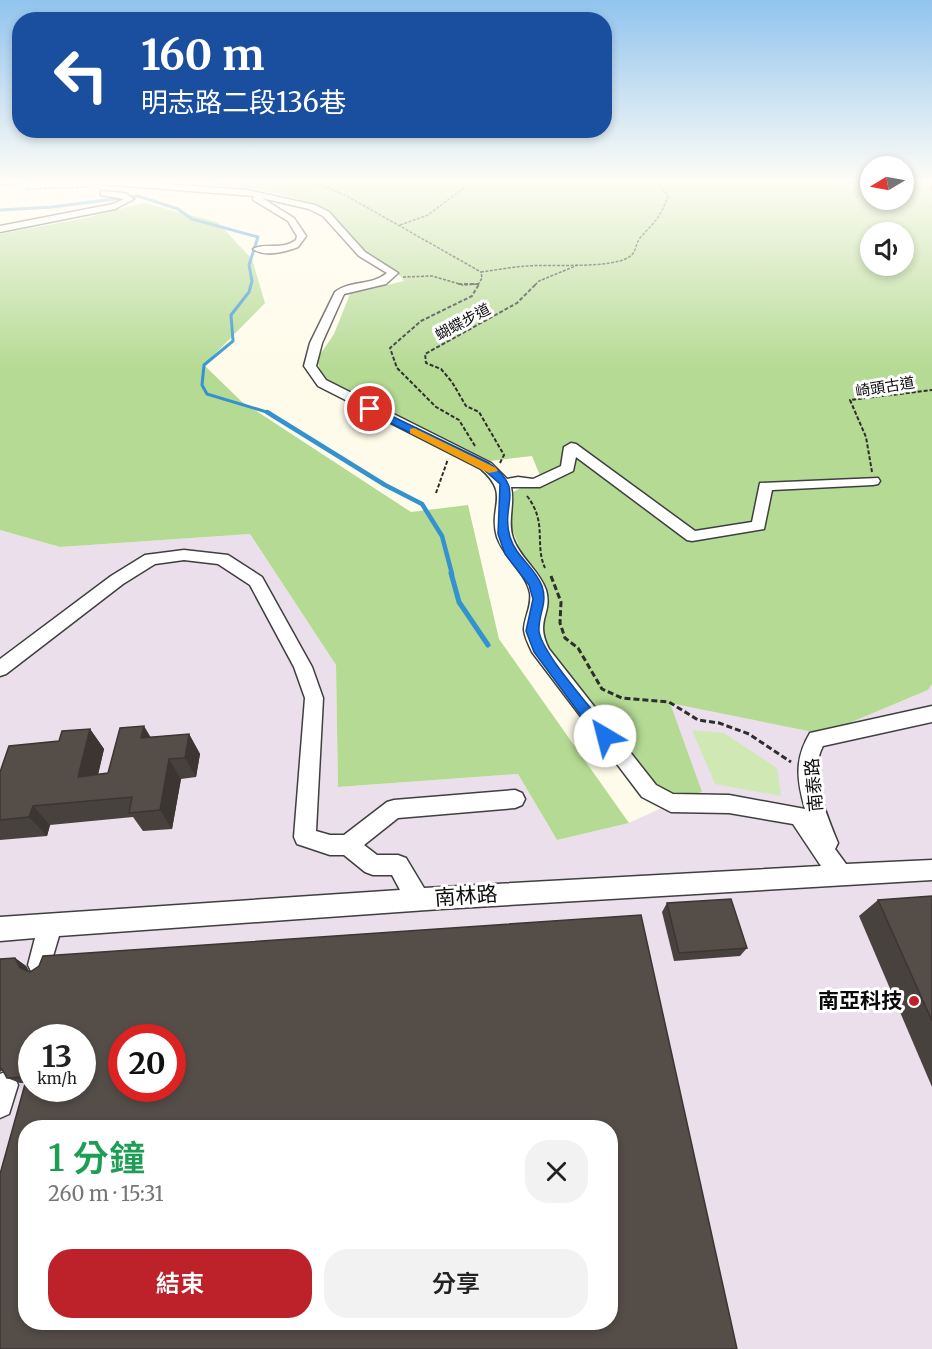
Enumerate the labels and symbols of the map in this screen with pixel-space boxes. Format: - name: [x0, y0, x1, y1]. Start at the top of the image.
- north arrow: [860, 156, 914, 210]
- street label: 蝴蝶步道: [432, 299, 494, 344]
- street label: 崎頭古道: [854, 372, 916, 401]
- pin: [344, 383, 395, 434]
- position arrow: [573, 704, 637, 768]
- street label: 南泰路: [800, 757, 827, 813]
- street label: 南林路: [434, 880, 498, 911]
- place label: 南亞科技: [818, 987, 902, 1014]
- marker: 南亞科技: [907, 994, 921, 1008]
- speed limit sign: 20: [108, 1024, 186, 1102]

